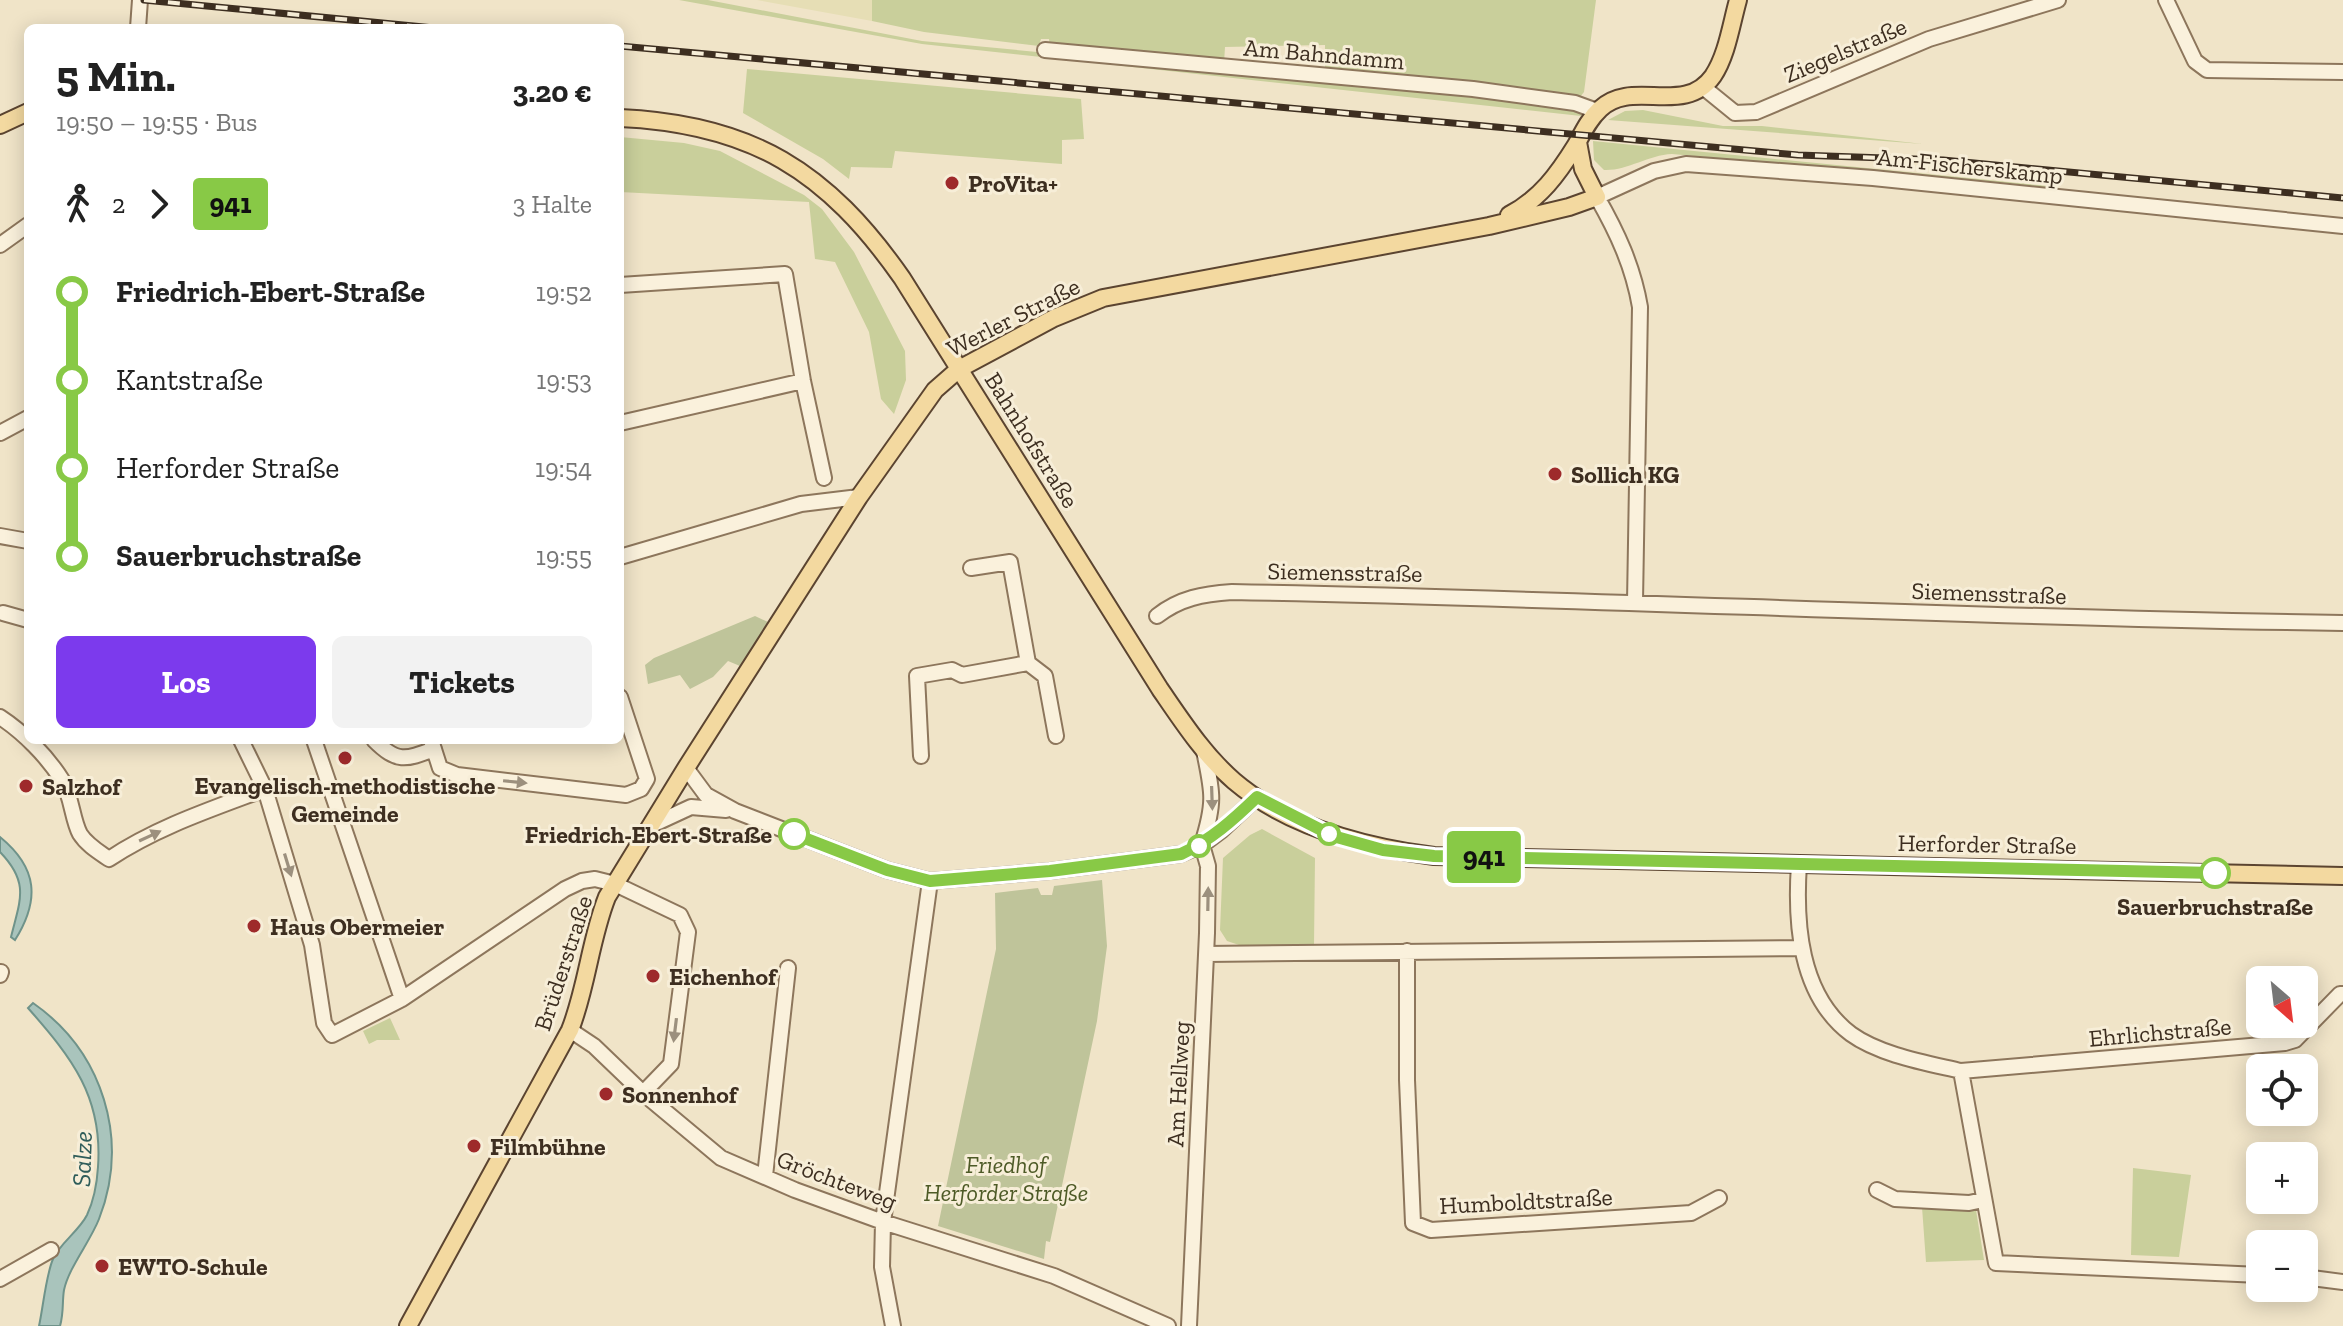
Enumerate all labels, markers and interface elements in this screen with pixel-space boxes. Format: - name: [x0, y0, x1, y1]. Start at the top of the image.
- street label: Ziegelstraße: [1779, 11, 1911, 89]
- street label: Am Bahndamm: [1242, 33, 1406, 75]
- text: 5 Min.: [56, 49, 176, 102]
- text: 3.20 €: [512, 74, 592, 110]
- text: 19:50 – 19:55 · Bus: [56, 106, 257, 138]
- street label: Am Fischerskamp: [1876, 142, 2064, 190]
- place label: ProVita+: [968, 169, 1058, 198]
- marker: ProVita+: [943, 174, 961, 192]
- icon: walk: [56, 182, 100, 226]
- icon: forward: [137, 182, 181, 226]
- text: 941: [209, 187, 252, 220]
- text: 2: [112, 188, 125, 220]
- text: 3 Halte: [513, 188, 592, 220]
- street label: Werler Straße: [942, 271, 1084, 363]
- text: Friedrich-Ebert-Straße: [116, 274, 425, 310]
- text: 19:52: [536, 276, 592, 308]
- text: Kantstraße: [116, 362, 263, 398]
- text: 19:53: [536, 364, 592, 396]
- street label: Bahnhofstraße: [979, 367, 1085, 513]
- text: Herforder Straße: [116, 450, 339, 486]
- text: 19:54: [535, 452, 592, 484]
- place label: Sollich KG: [1571, 460, 1679, 489]
- marker: Sollich KG: [1546, 465, 1564, 483]
- text: Sauerbruchstraße: [116, 538, 361, 574]
- text: 19:55: [536, 540, 592, 572]
- street label: Siemensstraße: [1267, 556, 1423, 588]
- street label: Siemensstraße: [1911, 576, 2067, 610]
- button: Los: [56, 636, 316, 728]
- button: Tickets: [332, 636, 592, 728]
- marker: Evangelisch-methodistische Gemeinde: [336, 749, 354, 767]
- place label: Evangelisch-methodistische Gemeinde: [195, 771, 496, 828]
- place label: Salzhof: [42, 772, 123, 801]
- one-way arrow: [502, 776, 527, 789]
- marker: Salzhof: [17, 777, 35, 795]
- one-way arrow: [1205, 786, 1218, 811]
- marker: Friedrich-Ebert-Straße: [779, 819, 809, 849]
- place label: Friedrich-Ebert-Straße: [525, 820, 772, 849]
- unlabelled marker: [1318, 823, 1340, 845]
- street label: Herforder Straße: [1897, 828, 2077, 860]
- one-way arrow: [139, 829, 162, 843]
- line badge: 941: [1438, 831, 1530, 883]
- unlabelled marker: [1188, 835, 1210, 857]
- text: 941: [1463, 840, 1505, 873]
- one-way arrow: [282, 853, 295, 877]
- marker: Sauerbruchstraße: [2200, 858, 2230, 888]
- one-way arrow: [1201, 886, 1214, 911]
- street label: Brüderstraße: [527, 892, 599, 1034]
- place label: Sauerbruchstraße: [2117, 892, 2313, 921]
- place label: Haus Obermeier: [270, 912, 445, 941]
- marker: Haus Obermeier: [245, 917, 263, 935]
- place label: Eichenhof: [669, 962, 779, 991]
- north arrow: [2246, 966, 2318, 1038]
- map controls: [2246, 966, 2318, 1302]
- marker: Eichenhof: [644, 967, 662, 985]
- street label: Ehrlichstraße: [2087, 1011, 2233, 1053]
- one-way arrow: [668, 1018, 681, 1043]
- street label: Am Hellweg: [1160, 1021, 1196, 1147]
- button: locate: [2246, 1054, 2318, 1126]
- place label: Sonnenhof: [622, 1080, 740, 1109]
- marker: Sonnenhof: [597, 1085, 615, 1103]
- water label: Salze: [65, 1130, 99, 1188]
- place label: Filmbühne: [490, 1132, 606, 1161]
- marker: Filmbühne: [465, 1137, 483, 1155]
- button: +: [2246, 1142, 2318, 1214]
- street label: Gröchteweg: [773, 1144, 901, 1216]
- park label: Friedhof Herforder Straße: [924, 1150, 1088, 1207]
- street label: Humboldtstraße: [1439, 1182, 1613, 1220]
- button: −: [2246, 1230, 2318, 1302]
- place label: EWTO-Schule: [118, 1252, 268, 1281]
- marker: EWTO-Schule: [93, 1257, 111, 1275]

